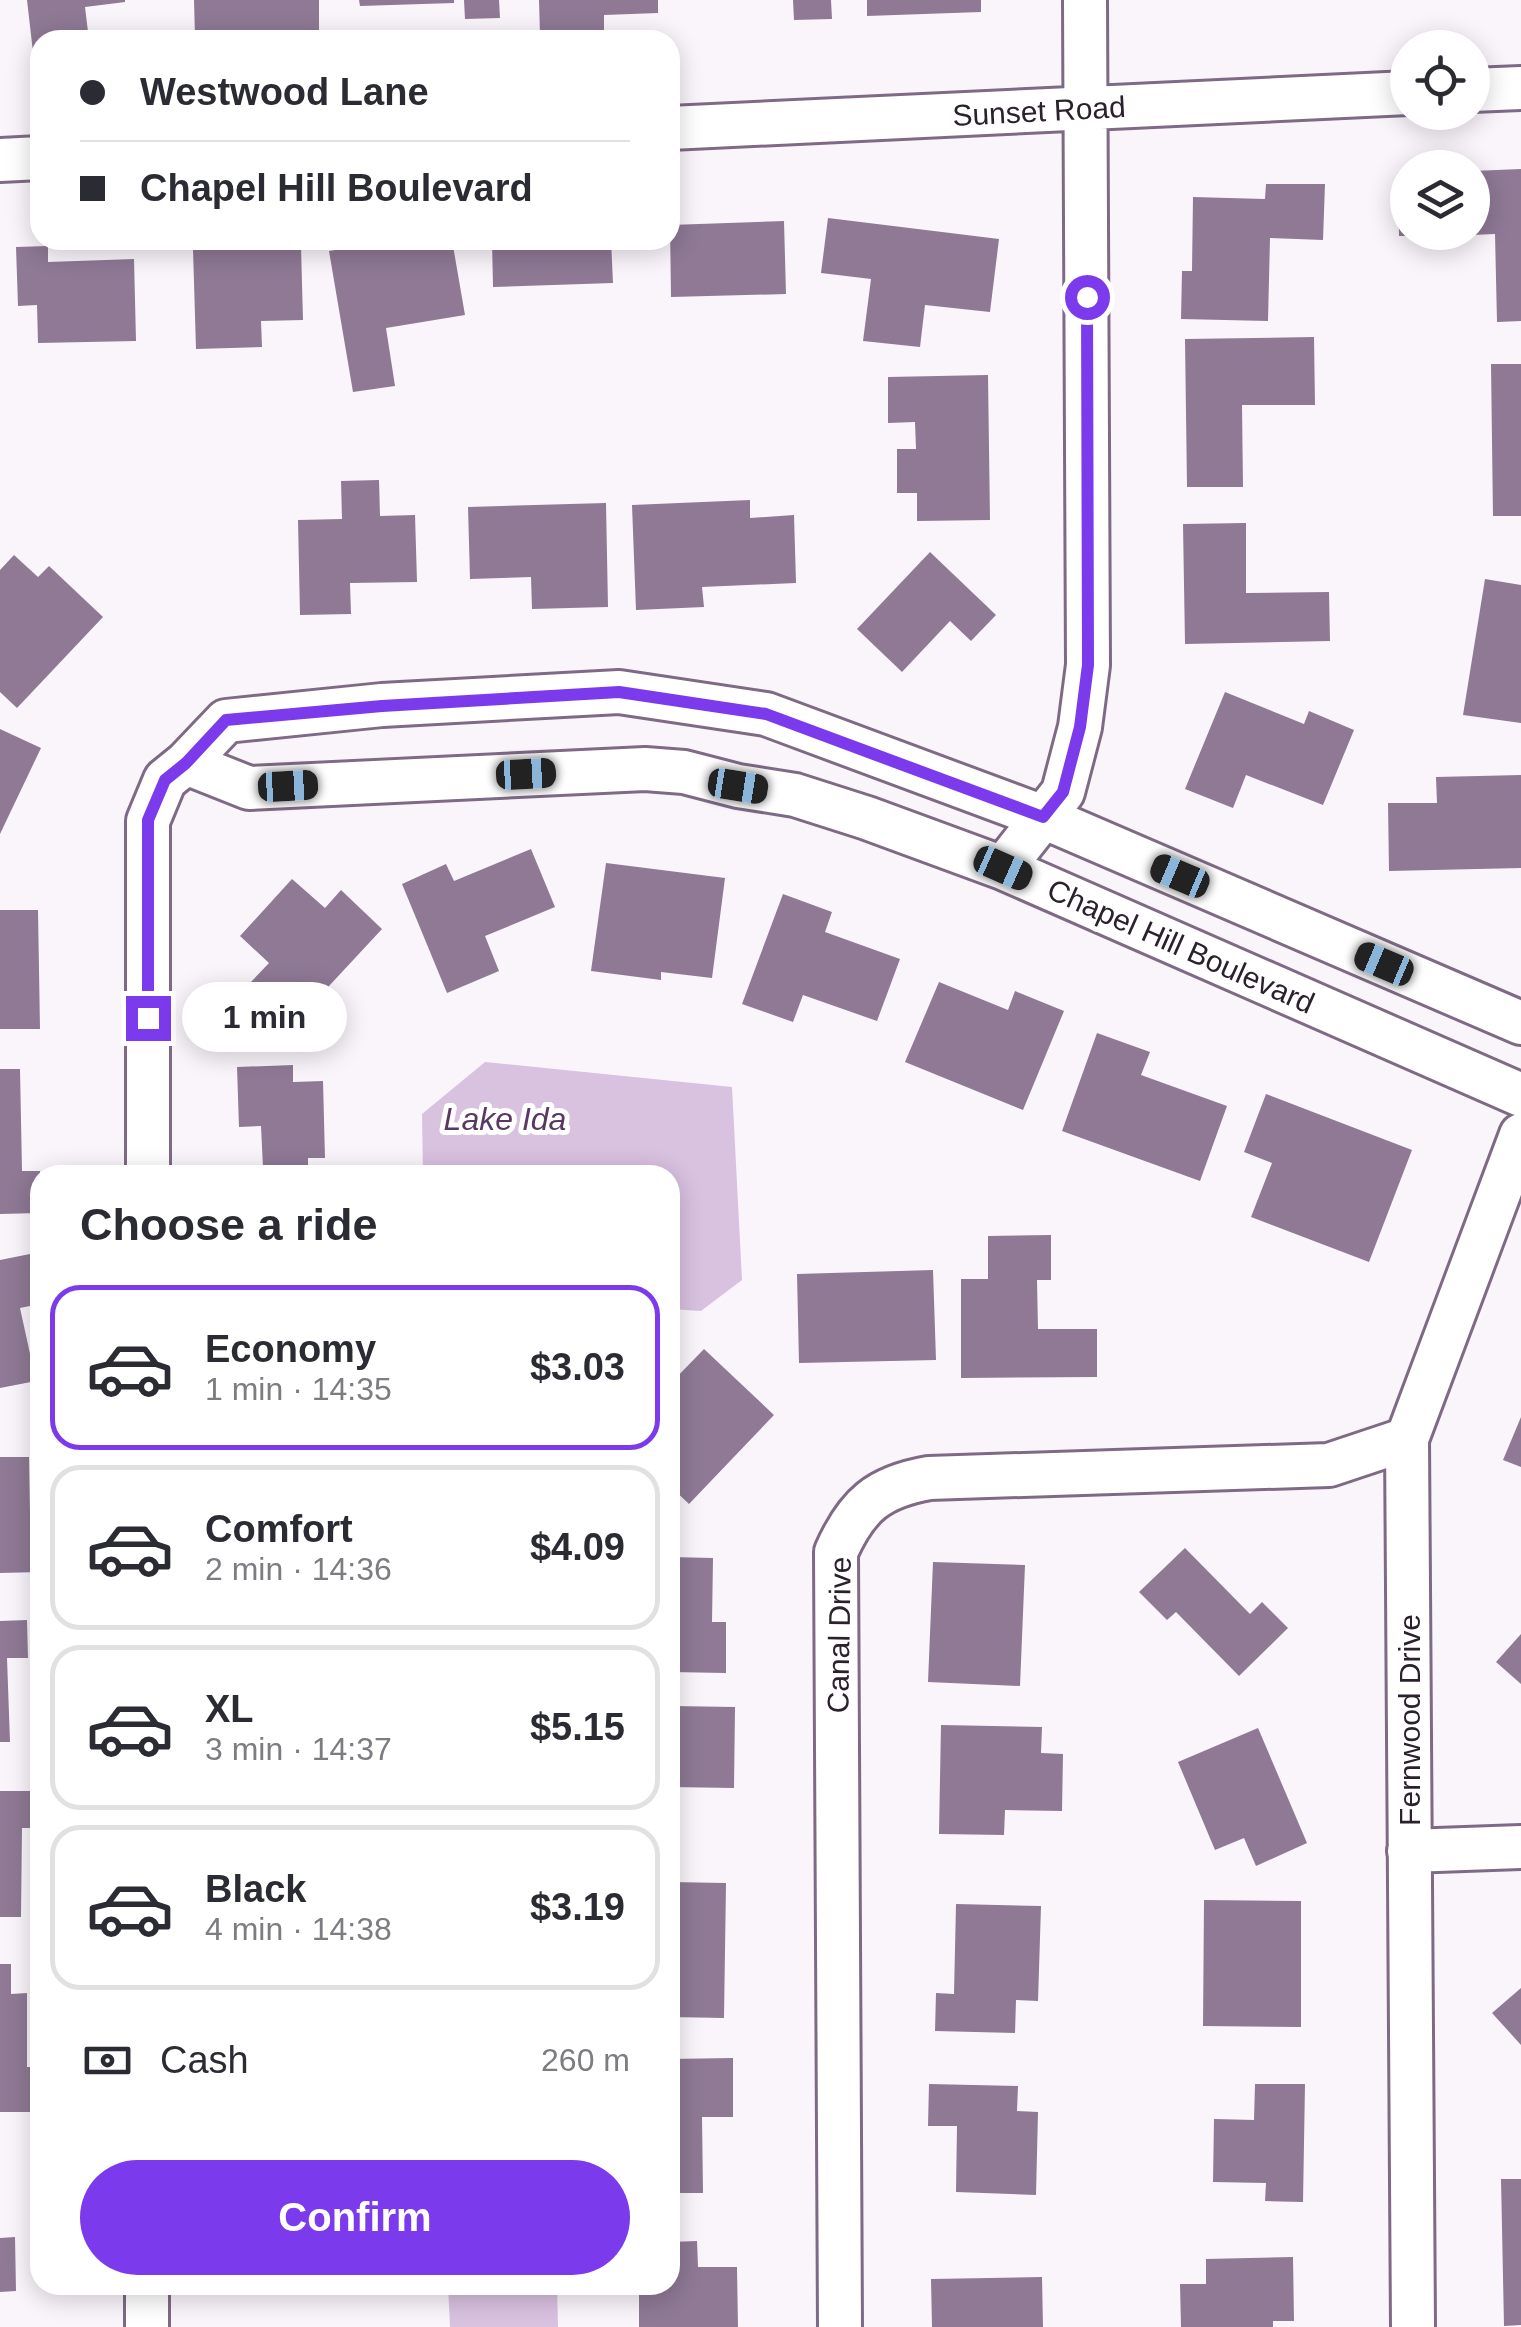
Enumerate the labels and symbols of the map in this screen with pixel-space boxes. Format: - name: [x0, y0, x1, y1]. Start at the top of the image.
- street label: Sunset Road: [952, 90, 1126, 132]
- route start: [1065, 275, 1110, 320]
- car: [495, 757, 557, 791]
- car: [706, 766, 770, 806]
- car: [257, 769, 319, 803]
- car: [969, 842, 1037, 894]
- car: [1147, 850, 1213, 902]
- street label: Chapel Hill Boulevard: [1043, 872, 1319, 1020]
- car: [1351, 938, 1417, 990]
- callout: 1 min: [183, 983, 348, 1053]
- route end: [126, 996, 171, 1041]
- water label: Lake Ida: [444, 1101, 566, 1137]
- street label: Canal Drive: [821, 1556, 857, 1714]
- street label: Fernwood Drive: [1393, 1614, 1426, 1826]

